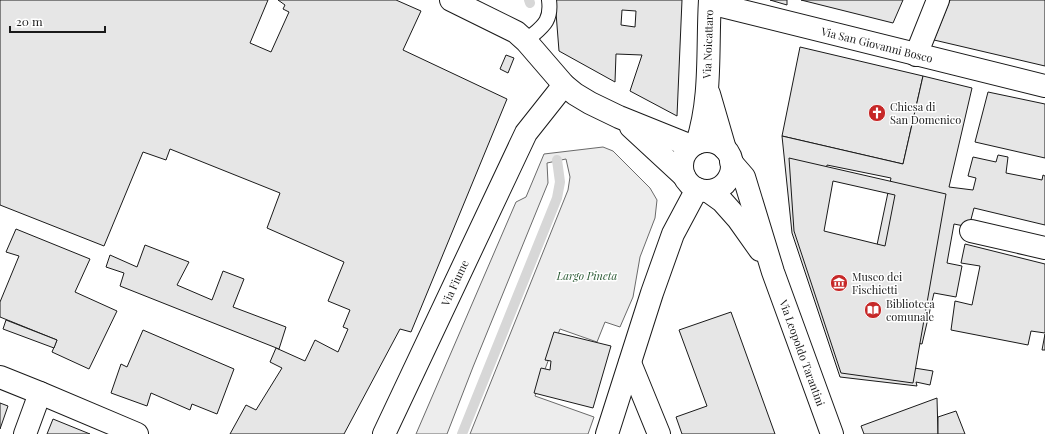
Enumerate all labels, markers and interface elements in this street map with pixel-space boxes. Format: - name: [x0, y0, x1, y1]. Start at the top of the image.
- scale bar: [10, 8, 105, 34]
- street label: Via Noicattaro: [699, 9, 716, 80]
- text: 20 m: [16, 13, 43, 29]
- street label: Via San Giovanni Bosco: [819, 23, 935, 66]
- place label: Chiesa di San Domenico: [890, 99, 961, 127]
- church icon: Chiesa di San Domenico: [867, 103, 887, 123]
- street label: Via Fiume: [437, 257, 472, 309]
- park label: Largo Pineta: [556, 268, 617, 283]
- place label: Museo dei Fischietti: [852, 269, 902, 297]
- museum icon: Museo dei Fischietti: [829, 273, 849, 293]
- place label: Biblioteca comunale: [886, 296, 935, 324]
- street label: Via Leopoldo Tarantini: [776, 297, 829, 408]
- library icon: Biblioteca comunale: [863, 300, 883, 320]

